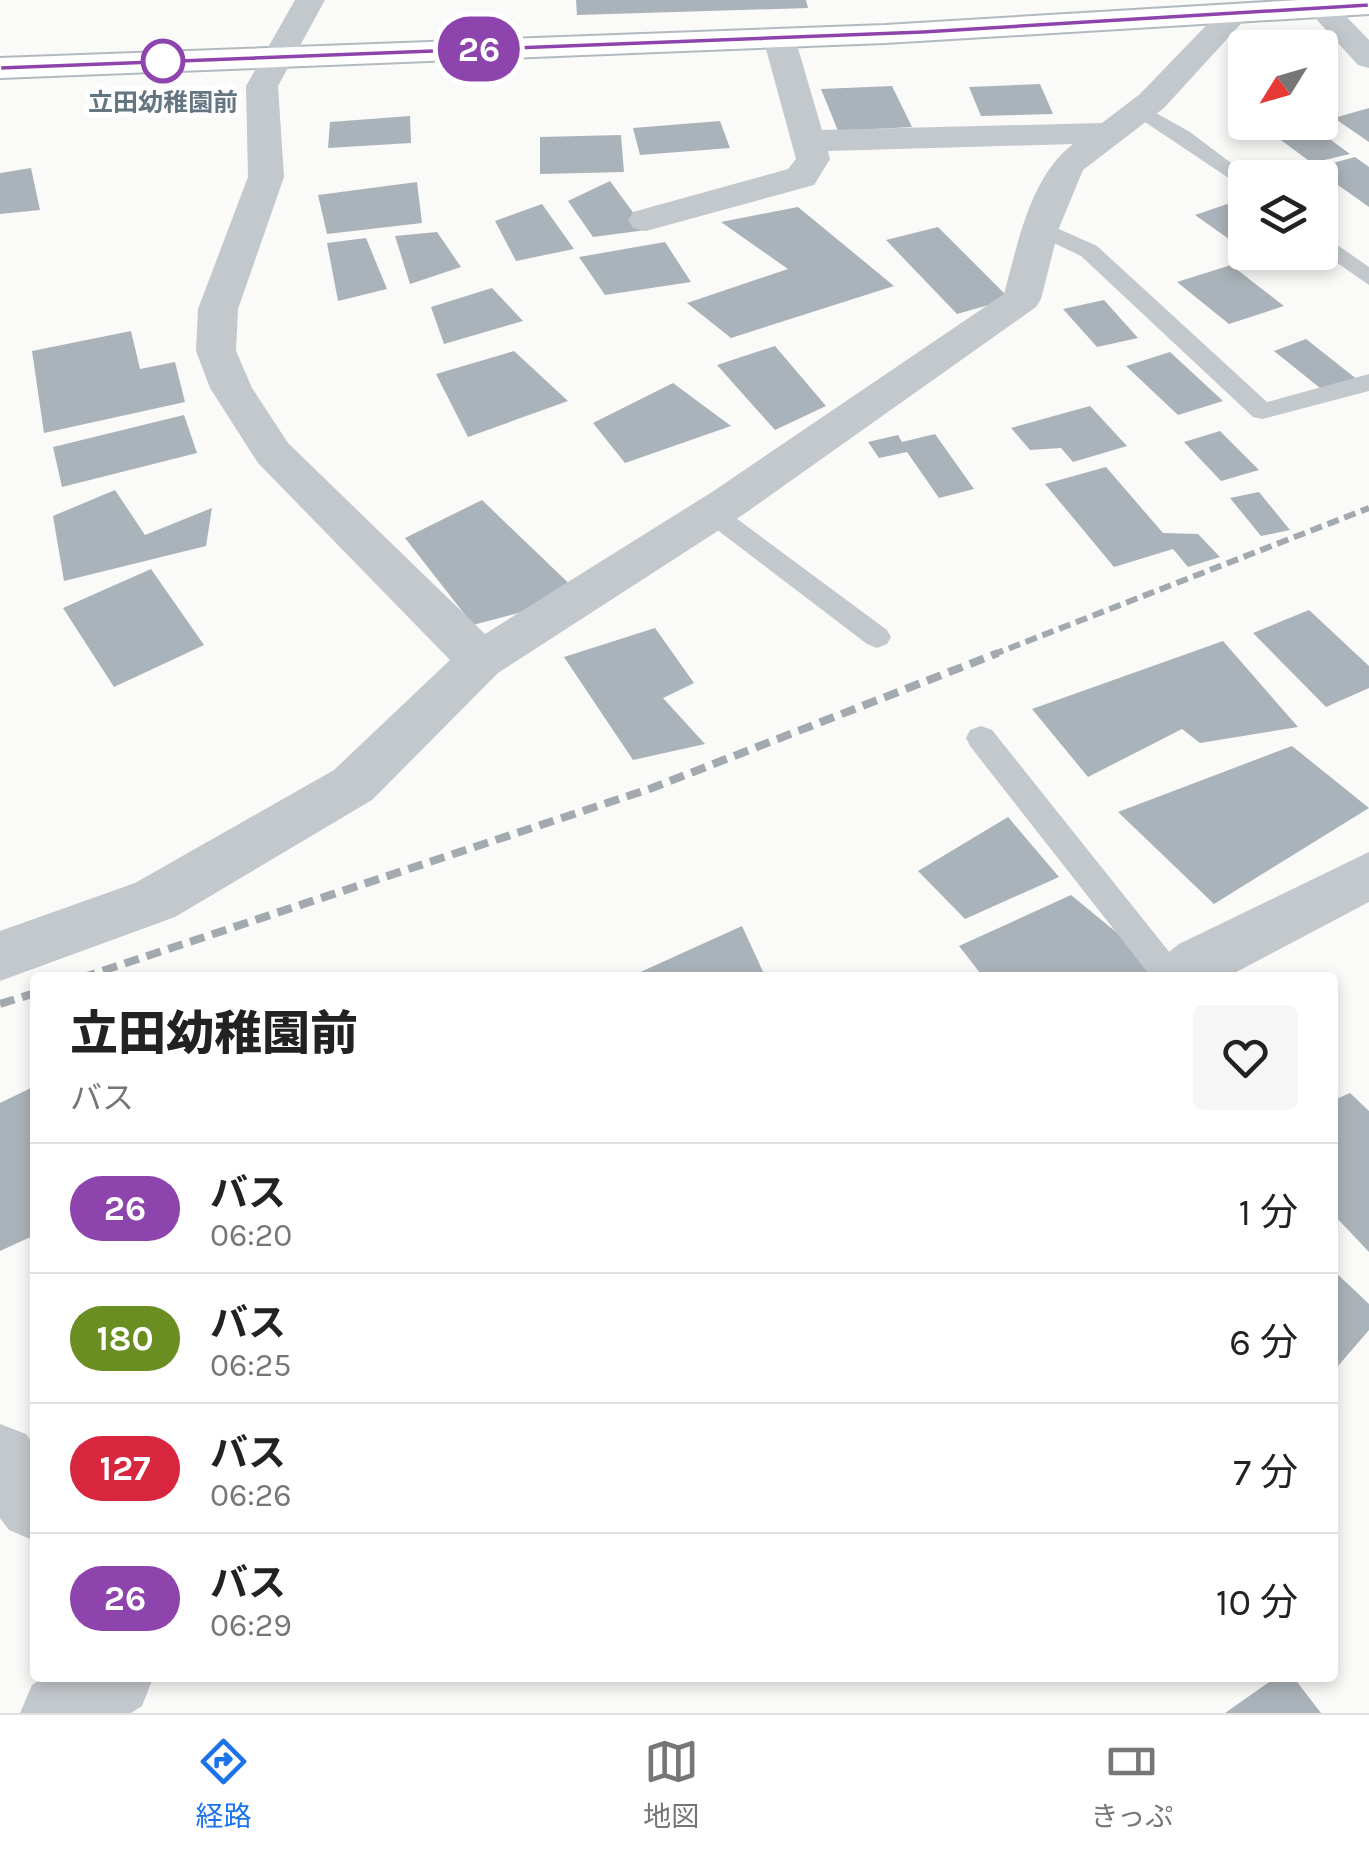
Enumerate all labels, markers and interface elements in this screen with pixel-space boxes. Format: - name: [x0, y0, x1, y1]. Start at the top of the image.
- line badge: 26: [434, 17, 524, 82]
- text: 26: [458, 29, 500, 70]
- north arrow: [1228, 30, 1338, 140]
- map controls: [1228, 30, 1338, 270]
- marker: 立田幼稚園前: [142, 40, 184, 82]
- place label: 立田幼稚園前: [88, 88, 238, 117]
- button: layers: [1228, 160, 1338, 270]
- button: heart: [1193, 1005, 1298, 1110]
- text: 立田幼稚園前: [70, 1006, 358, 1062]
- text: バス: [70, 1080, 134, 1117]
- text: バス: [210, 1171, 286, 1216]
- text: 26: [104, 1188, 146, 1229]
- text: 1 分: [1238, 1190, 1298, 1235]
- text: 06:20: [210, 1217, 292, 1254]
- text: バス: [210, 1301, 286, 1346]
- text: 180: [96, 1318, 154, 1359]
- text: 6 分: [1229, 1320, 1298, 1365]
- text: 06:25: [210, 1347, 291, 1384]
- text: バス: [210, 1431, 286, 1476]
- text: 127: [99, 1448, 151, 1489]
- text: 7 分: [1233, 1450, 1298, 1495]
- text: 06:26: [210, 1477, 292, 1514]
- text: バス: [210, 1561, 286, 1606]
- text: 26: [104, 1578, 146, 1619]
- text: 10 分: [1216, 1580, 1298, 1625]
- text: 06:29: [210, 1607, 292, 1644]
- tab: 経路: [196, 1734, 252, 1834]
- tab: 地図: [643, 1734, 699, 1834]
- tab: きっぷ: [1090, 1734, 1173, 1834]

